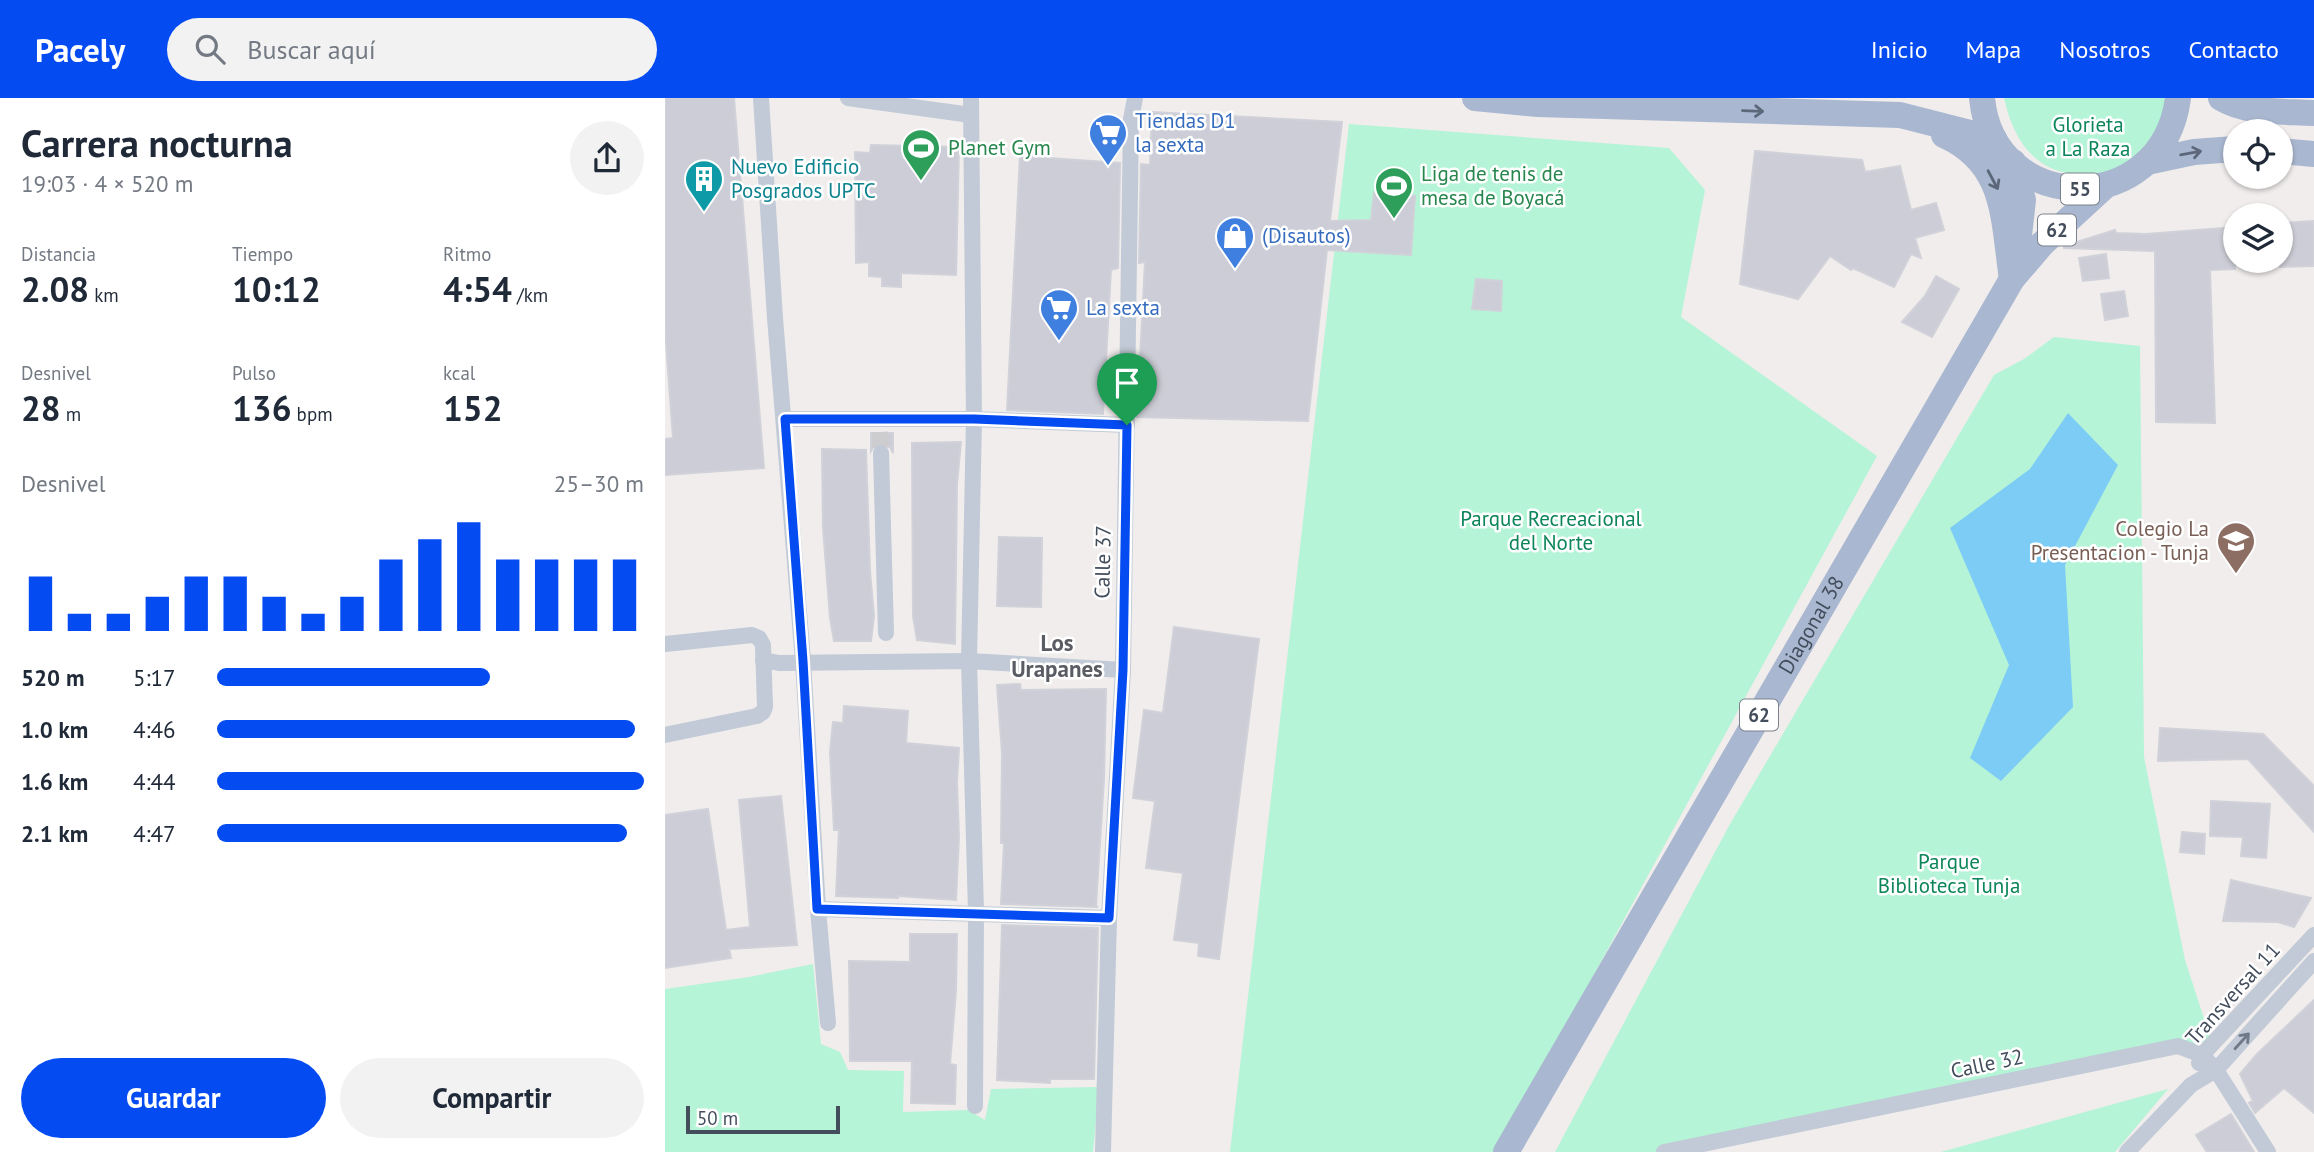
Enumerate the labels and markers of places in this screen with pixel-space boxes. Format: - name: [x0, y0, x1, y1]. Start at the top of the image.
- place label: Tiendas D1 la sexta: [1135, 107, 1236, 158]
- supermarket icon: Tiendas D1 la sexta: [1087, 112, 1129, 167]
- sports icon: Planet Gym: [900, 127, 942, 182]
- place label: Planet Gym: [948, 134, 1051, 161]
- place label: Nuevo Edificio Posgrados UPTC: [731, 153, 876, 204]
- building icon: Nuevo Edificio Posgrados UPTC: [683, 158, 725, 213]
- place label: Liga de tenis de mesa de Boyacá: [1421, 160, 1565, 211]
- sports icon: Liga de tenis de mesa de Boyacá: [1373, 165, 1415, 220]
- shop icon: (Disautos): [1214, 215, 1256, 270]
- place label: (Disautos): [1262, 222, 1351, 249]
- supermarket icon: La sexta: [1038, 287, 1080, 342]
- place label: La sexta: [1086, 294, 1160, 321]
- pin: [1097, 353, 1157, 425]
- place label: Colegio La Presentacion - Tunja: [2031, 515, 2209, 566]
- school or university icon: Colegio La Presentacion - Tunja: [2215, 520, 2257, 575]

